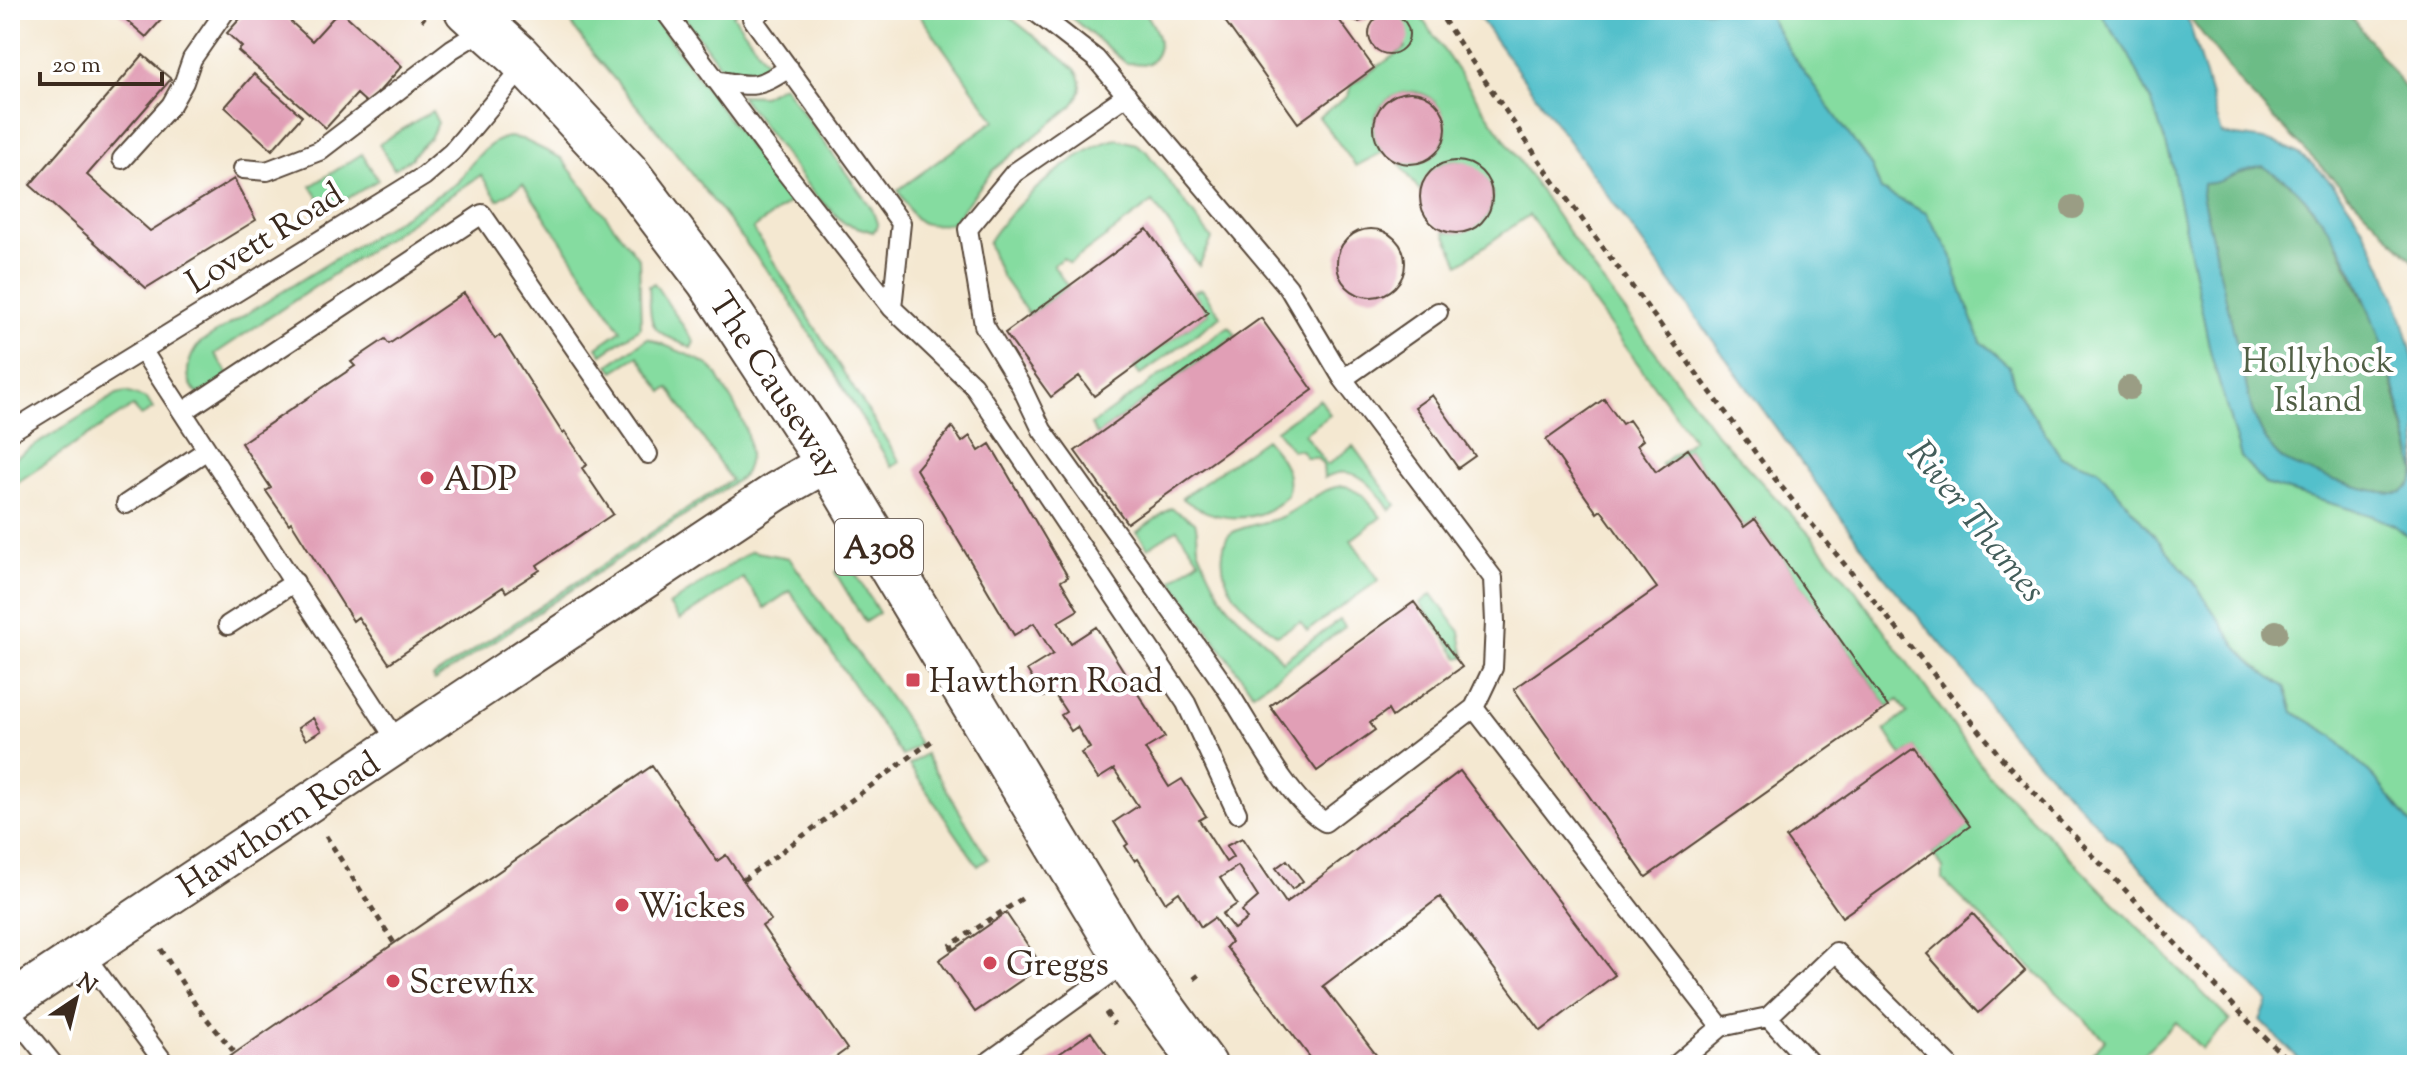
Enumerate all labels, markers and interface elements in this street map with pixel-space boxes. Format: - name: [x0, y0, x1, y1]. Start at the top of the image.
- scale bar: [40, 36, 162, 86]
- text: 20 m: [52, 49, 101, 83]
- street label: Lovett Road: [178, 172, 354, 308]
- street label: The Causeway: [695, 283, 854, 489]
- park label: Hollyhock Island: [2242, 339, 2394, 427]
- water label: River Thames: [1893, 430, 2056, 615]
- place label: ADP: [443, 457, 517, 506]
- marker: ADP: [418, 469, 436, 487]
- road number: A308: [835, 519, 923, 575]
- place label: Hawthorn Road: [929, 659, 1163, 708]
- marker: Hawthorn Road: [904, 671, 922, 689]
- street label: Hawthorn Road: [169, 741, 391, 912]
- place label: Wickes: [638, 884, 746, 933]
- marker: Wickes: [613, 896, 631, 914]
- place label: Greggs: [1006, 942, 1109, 991]
- marker: Greggs: [981, 954, 999, 972]
- north arrow: [36, 959, 116, 1039]
- place label: Screwfix: [409, 960, 535, 1009]
- text: N: [69, 967, 102, 1003]
- marker: Screwfix: [384, 972, 402, 990]

